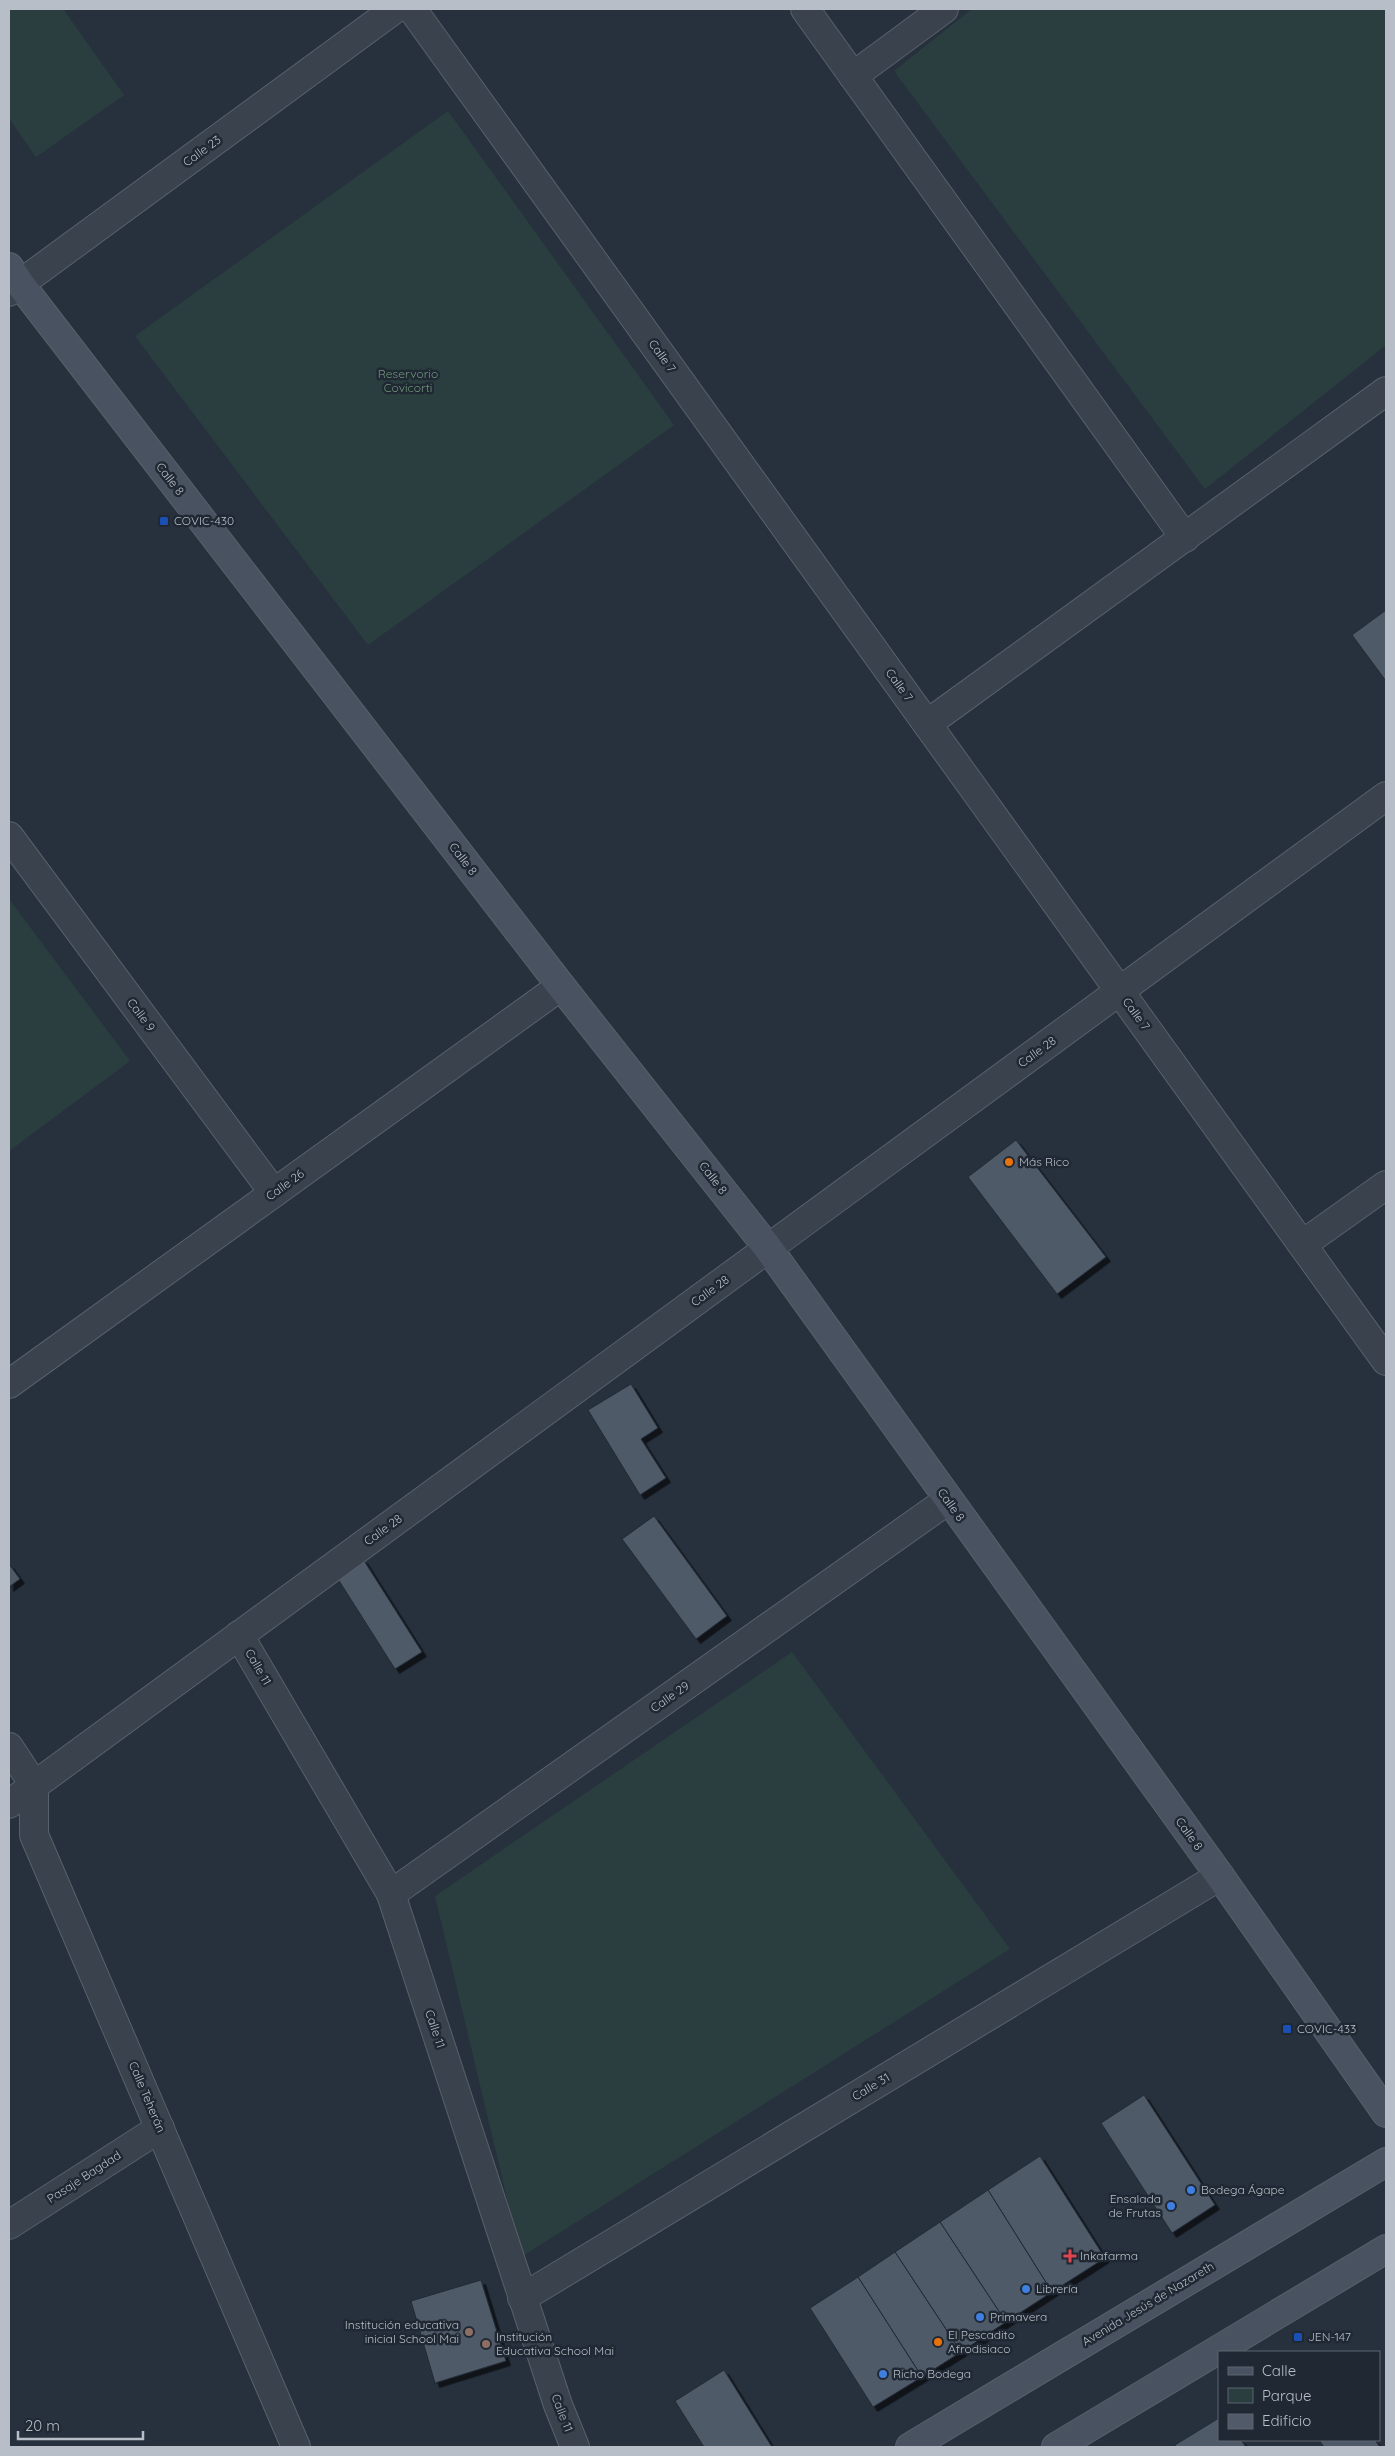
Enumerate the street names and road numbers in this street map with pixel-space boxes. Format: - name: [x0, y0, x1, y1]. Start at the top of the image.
- street label: Calle 23: [180, 132, 224, 169]
- street label: Calle 7: [646, 336, 679, 375]
- street label: Calle 8: [153, 459, 188, 498]
- street label: Calle 7: [883, 665, 916, 704]
- street label: Calle 8: [446, 839, 481, 878]
- street label: Calle 7: [1120, 994, 1153, 1033]
- street label: Calle 9: [124, 995, 159, 1034]
- street label: Calle 28: [1015, 1033, 1059, 1071]
- street label: Calle 8: [696, 1158, 731, 1197]
- street label: Calle 26: [263, 1165, 307, 1203]
- street label: Calle 28: [688, 1272, 732, 1310]
- street label: Calle 8: [934, 1485, 968, 1524]
- street label: Calle 28: [361, 1511, 405, 1549]
- street label: Calle 11: [242, 1646, 275, 1688]
- street label: Calle 29: [647, 1678, 692, 1715]
- street label: Calle 8: [1172, 1814, 1206, 1853]
- street label: Calle 11: [422, 2008, 449, 2050]
- street label: Calle Teherán: [126, 2059, 169, 2134]
- street label: Calle 31: [849, 2070, 892, 2104]
- street label: Pasaje Bagdad: [44, 2147, 123, 2206]
- street label: Avenida Jesús de Nazareth: [1079, 2258, 1216, 2349]
- street label: Calle 11: [548, 2392, 577, 2434]

